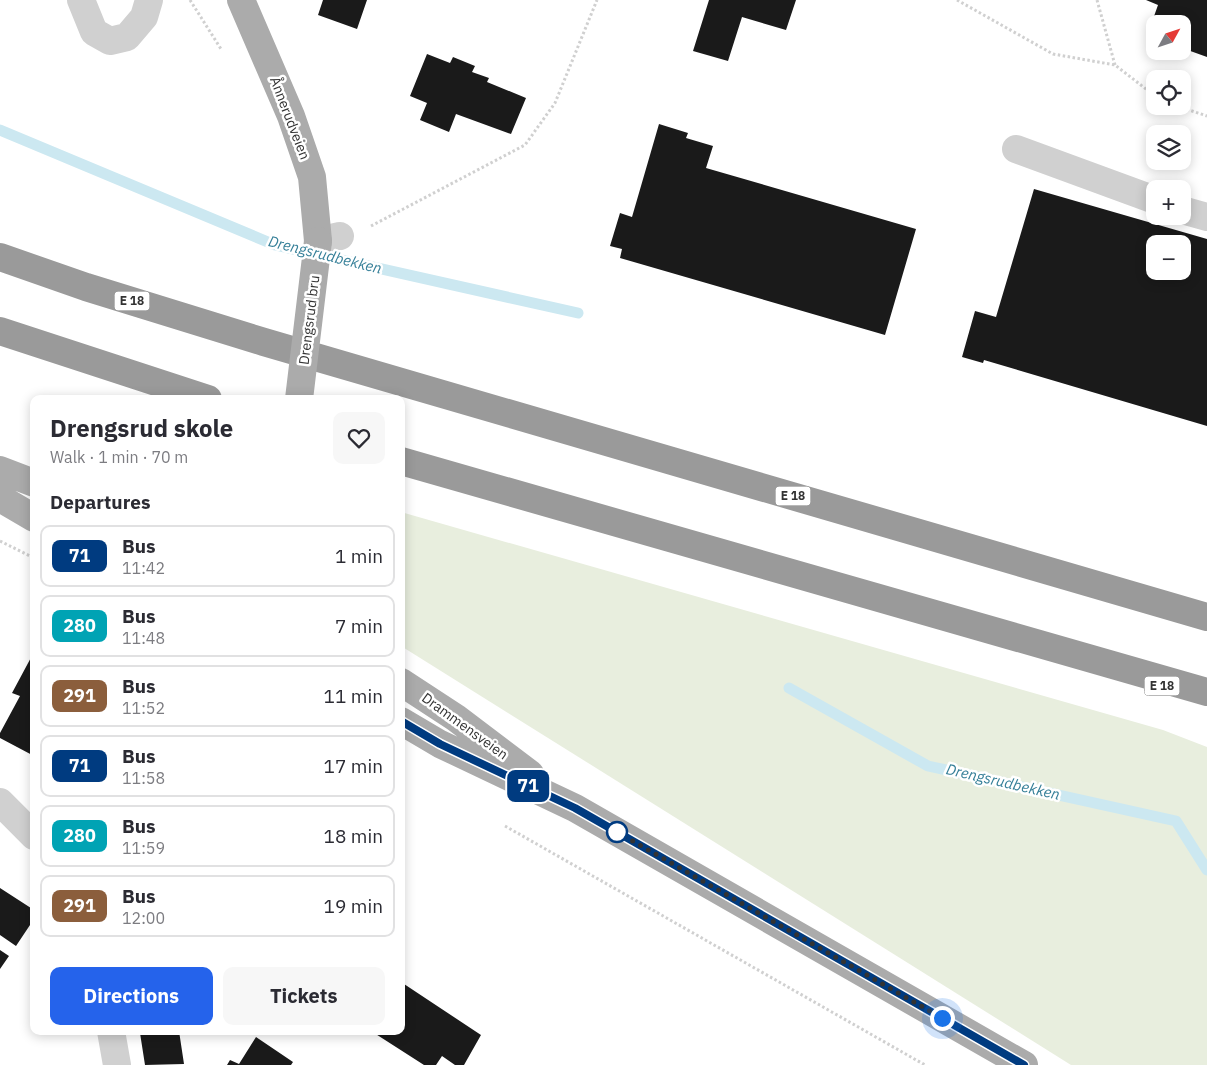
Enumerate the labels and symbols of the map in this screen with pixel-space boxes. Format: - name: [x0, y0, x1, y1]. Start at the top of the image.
- north arrow: [1146, 15, 1191, 60]
- street label: Ånnerudveien: [266, 74, 315, 162]
- water label: Drengsrudbekken: [266, 231, 384, 278]
- street label: Drengsrud bru: [295, 274, 323, 366]
- road number: E 18: [114, 292, 150, 310]
- road number: E 18: [776, 486, 810, 506]
- road number: E 18: [1144, 676, 1180, 696]
- street label: Drammensveien: [418, 689, 512, 763]
- water label: Drengsrudbekken: [944, 759, 1062, 804]
- line badge: 71: [506, 770, 550, 802]
- unlabelled marker: [606, 821, 628, 843]
- your location: [930, 1006, 955, 1031]

